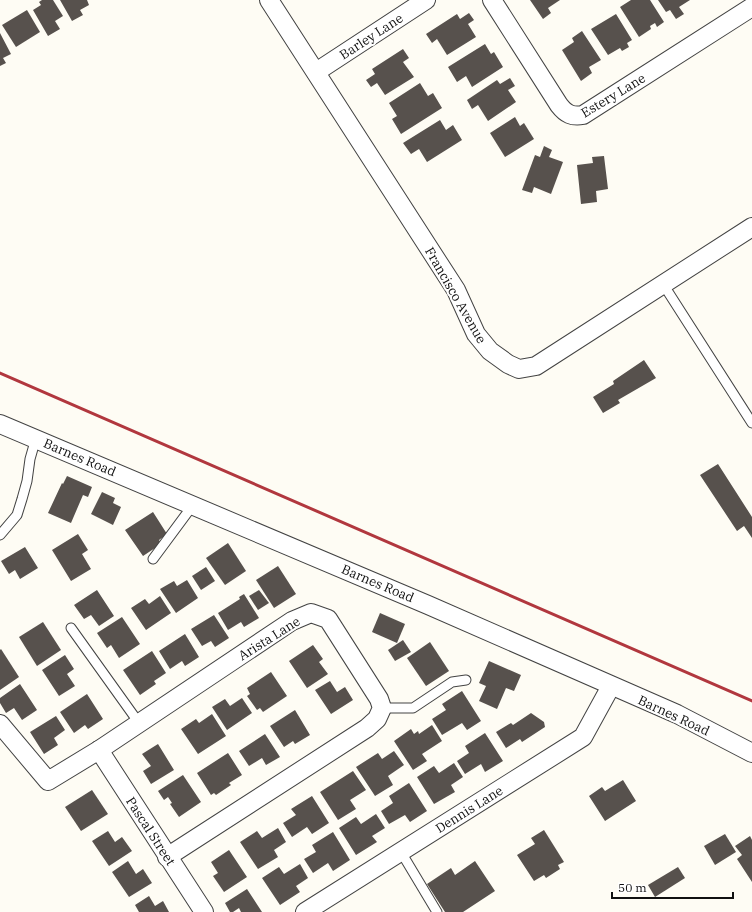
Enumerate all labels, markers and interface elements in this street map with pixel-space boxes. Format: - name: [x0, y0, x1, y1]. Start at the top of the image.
- street label: Barley Lane: [336, 10, 406, 63]
- street label: Estery Lane: [578, 69, 649, 121]
- street label: Francisco Avenue: [421, 244, 490, 347]
- street label: Barnes Road: [41, 435, 119, 480]
- street label: Barnes Road: [339, 561, 417, 606]
- street label: Arista Lane: [235, 613, 303, 664]
- street label: Barnes Road: [635, 691, 712, 740]
- street label: Dennis Lane: [432, 782, 506, 837]
- street label: Pascal Street: [122, 794, 179, 869]
- scale bar: [612, 874, 733, 900]
- text: 50 m: [618, 880, 647, 895]

